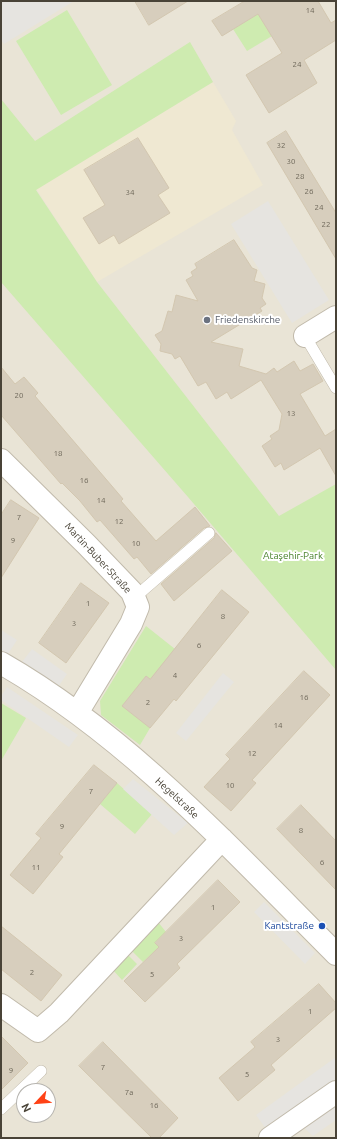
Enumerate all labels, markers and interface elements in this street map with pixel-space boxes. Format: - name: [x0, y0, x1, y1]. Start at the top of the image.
- house number: 14: [305, 5, 315, 15]
- house number: 24: [292, 59, 302, 69]
- house number: 32: [276, 140, 286, 150]
- house number: 30: [286, 156, 296, 166]
- house number: 28: [295, 171, 305, 181]
- house number: 26: [304, 186, 314, 196]
- house number: 34: [125, 187, 135, 197]
- house number: 24: [314, 202, 324, 212]
- house number: 22: [321, 219, 331, 229]
- place label: Friedenskirche: [215, 314, 280, 326]
- marker: Friedenskirche: [202, 315, 212, 325]
- house number: 20: [14, 390, 24, 400]
- house number: 13: [286, 408, 296, 418]
- house number: 18: [53, 448, 63, 458]
- house number: 16: [79, 475, 89, 485]
- house number: 14: [96, 495, 106, 505]
- house number: 7: [17, 512, 21, 522]
- house number: 12: [114, 516, 124, 526]
- street label: Martin-Buber-Straße: [62, 520, 134, 596]
- house number: 9: [11, 535, 15, 545]
- house number: 10: [131, 538, 141, 548]
- park label: Ataşehir-Park: [263, 550, 323, 562]
- house number: 1: [86, 598, 90, 608]
- house number: 8: [221, 611, 225, 621]
- house number: 3: [72, 618, 76, 628]
- house number: 6: [197, 640, 201, 650]
- house number: 4: [173, 670, 177, 680]
- house number: 16: [299, 692, 309, 702]
- house number: 2: [146, 697, 150, 707]
- house number: 14: [273, 720, 283, 730]
- house number: 12: [247, 748, 257, 758]
- street label: Hegelstraße: [153, 775, 201, 821]
- house number: 10: [225, 780, 235, 790]
- house number: 7: [89, 786, 93, 796]
- house number: 9: [60, 821, 64, 831]
- house number: 8: [299, 825, 303, 835]
- house number: 6: [320, 857, 324, 867]
- house number: 11: [31, 862, 41, 872]
- house number: 1: [211, 902, 215, 912]
- place label: Kantstraße: [264, 920, 314, 932]
- marker: Kantstraße: [317, 921, 327, 931]
- house number: 3: [179, 933, 183, 943]
- house number: 2: [30, 967, 34, 977]
- house number: 5: [150, 969, 154, 979]
- house number: 1: [308, 1006, 312, 1016]
- house number: 3: [276, 1034, 280, 1044]
- house number: 7: [101, 1062, 105, 1072]
- house number: 9: [9, 1065, 13, 1075]
- house number: 5: [245, 1069, 249, 1079]
- north arrow: [16, 1083, 56, 1123]
- house number: 7a: [125, 1087, 133, 1097]
- house number: 16: [149, 1100, 159, 1110]
- text: N: [19, 1101, 33, 1114]

